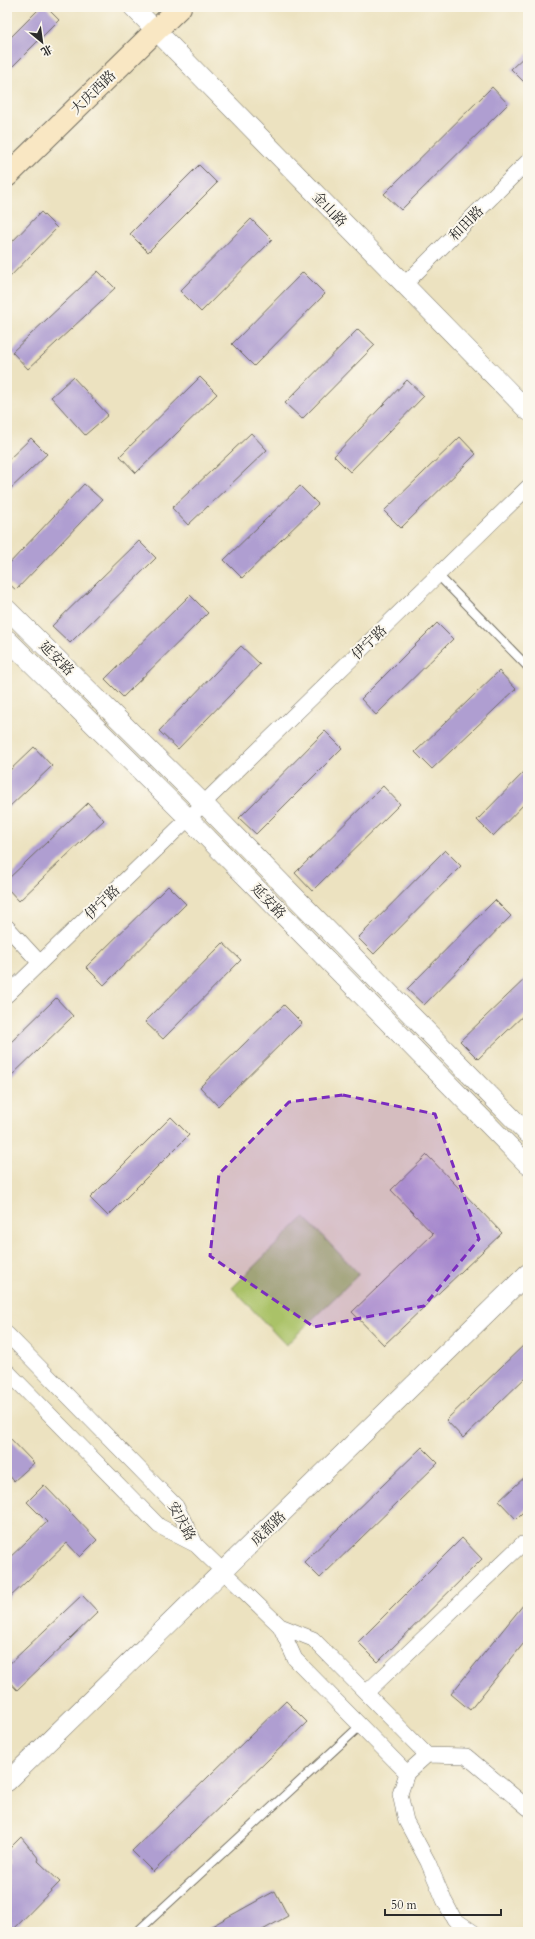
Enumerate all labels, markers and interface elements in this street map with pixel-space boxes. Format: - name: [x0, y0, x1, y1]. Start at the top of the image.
- north arrow: [22, 22, 62, 62]
- text: 北: [38, 41, 55, 60]
- street label: 大庆西路: [67, 66, 120, 119]
- street label: 金山路: [308, 188, 351, 231]
- street label: 和田路: [445, 202, 488, 245]
- street label: 伊宁路: [348, 621, 391, 664]
- street label: 延安路: [35, 637, 78, 680]
- street label: 延安路: [247, 880, 290, 923]
- street label: 伊宁路: [81, 881, 124, 924]
- street label: 安庆路: [163, 1498, 200, 1544]
- street label: 成都路: [247, 1507, 290, 1550]
- scale bar: [385, 1891, 501, 1917]
- text: 50 m: [391, 1897, 418, 1913]

